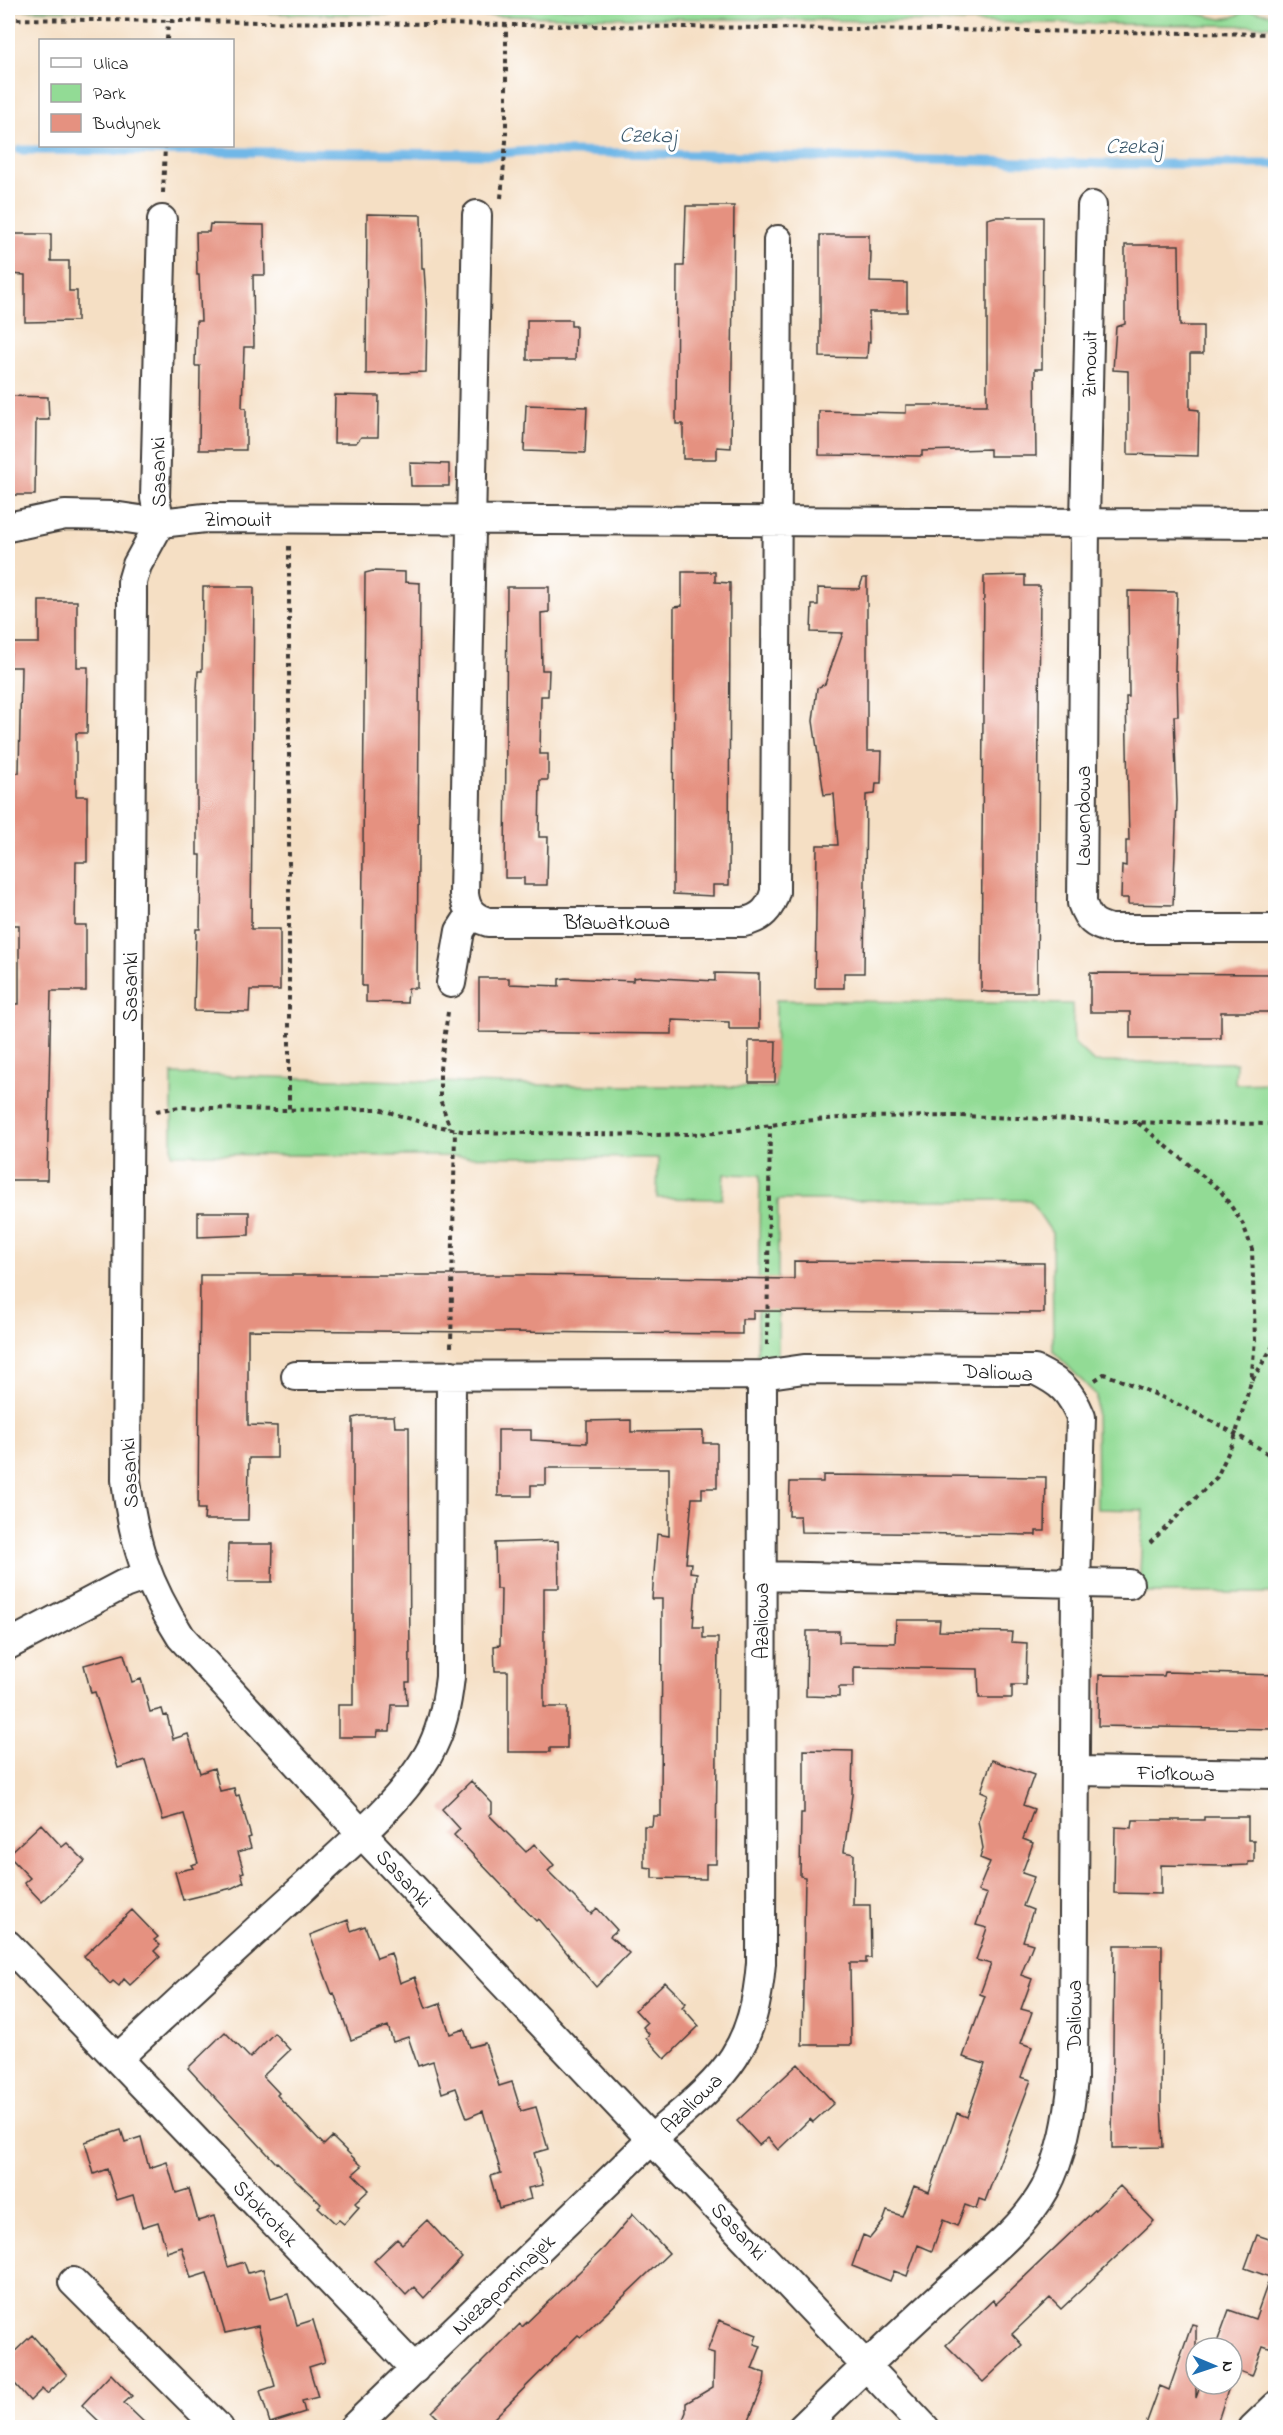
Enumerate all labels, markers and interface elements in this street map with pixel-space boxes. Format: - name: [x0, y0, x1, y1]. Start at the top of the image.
- legend: [39, 39, 234, 147]
- text: Ulica: [93, 52, 128, 78]
- text: Park: [93, 82, 126, 108]
- text: Budynek: [92, 112, 160, 138]
- water label: Czekaj: [619, 121, 678, 154]
- water label: Czekaj: [1105, 132, 1164, 164]
- street label: Zimowit: [1075, 330, 1107, 398]
- street label: Sasanki: [144, 437, 176, 507]
- street label: Zimowit: [204, 506, 272, 536]
- street label: Lawendowa: [1070, 766, 1100, 866]
- street label: Bławatkowa: [563, 909, 670, 939]
- street label: Sasanki: [117, 952, 147, 1022]
- street label: Daliowa: [961, 1357, 1034, 1391]
- street label: Sasanki: [114, 1437, 148, 1509]
- street label: Azaliowa: [748, 1583, 778, 1659]
- street label: Fiołkowa: [1136, 1759, 1215, 1791]
- street label: Sasanki: [368, 1843, 437, 1915]
- street label: Daliowa: [1061, 1980, 1091, 2051]
- street label: Azaliowa: [654, 2067, 730, 2142]
- street label: Stokrotek: [225, 2174, 305, 2255]
- street label: Sasanki: [703, 2196, 772, 2268]
- street label: Niezapominajek: [446, 2227, 564, 2343]
- north arrow: [1184, 2336, 1244, 2396]
- text: N: [1215, 2361, 1239, 2372]

